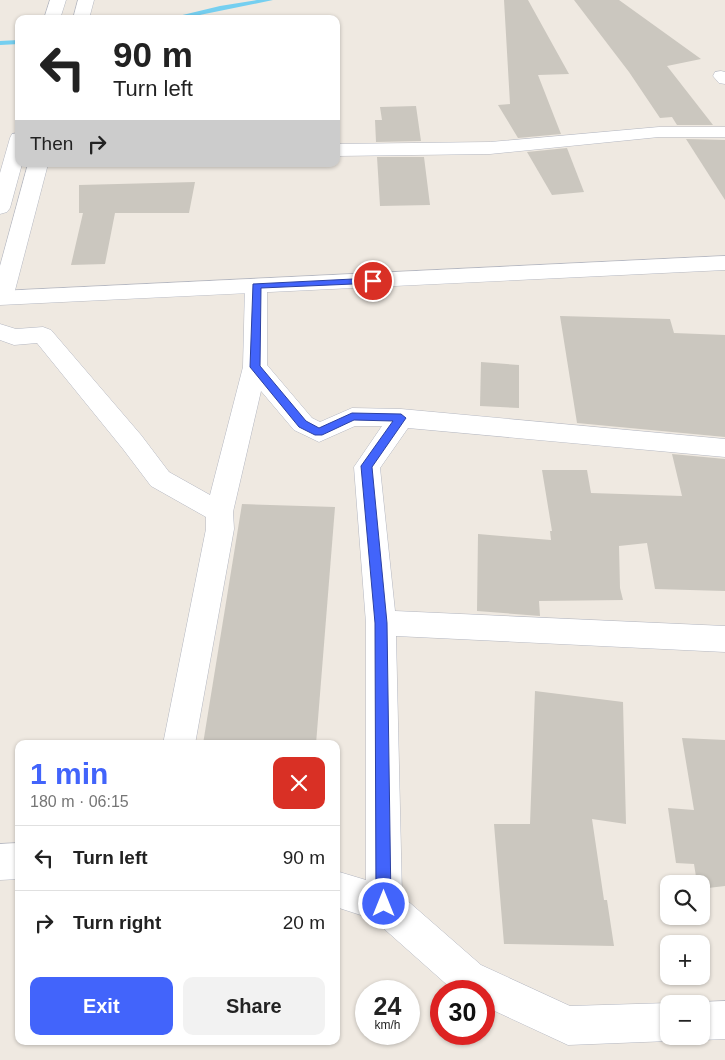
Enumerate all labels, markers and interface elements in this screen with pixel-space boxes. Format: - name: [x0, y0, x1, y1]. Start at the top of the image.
- icon: left: [30, 35, 95, 100]
- text: 90 m: [113, 35, 193, 74]
- text: Turn left: [113, 76, 193, 101]
- icon: right: [83, 130, 111, 158]
- text: Then: [30, 133, 73, 154]
- pin: [352, 260, 394, 302]
- icon: arrive: [359, 267, 387, 295]
- text: 1 min: [30, 757, 108, 790]
- button: close: [273, 757, 325, 809]
- text: 180 m · 06:15: [30, 793, 129, 810]
- icon: left: [30, 844, 58, 872]
- text: Turn left: [73, 847, 148, 868]
- text: 90 m: [283, 847, 325, 868]
- map controls: [660, 875, 710, 1045]
- button: search: [660, 875, 710, 925]
- position arrow: [357, 877, 409, 929]
- icon: right: [30, 909, 58, 937]
- text: Turn right: [73, 912, 161, 933]
- text: 20 m: [283, 912, 325, 933]
- button: +: [660, 935, 710, 985]
- button: Exit: [30, 977, 173, 1035]
- button: Share: [183, 977, 325, 1035]
- speed limit sign: 30: [430, 980, 495, 1045]
- text: 24: [374, 992, 401, 1020]
- button: −: [660, 995, 710, 1045]
- text: km/h: [374, 1018, 401, 1032]

